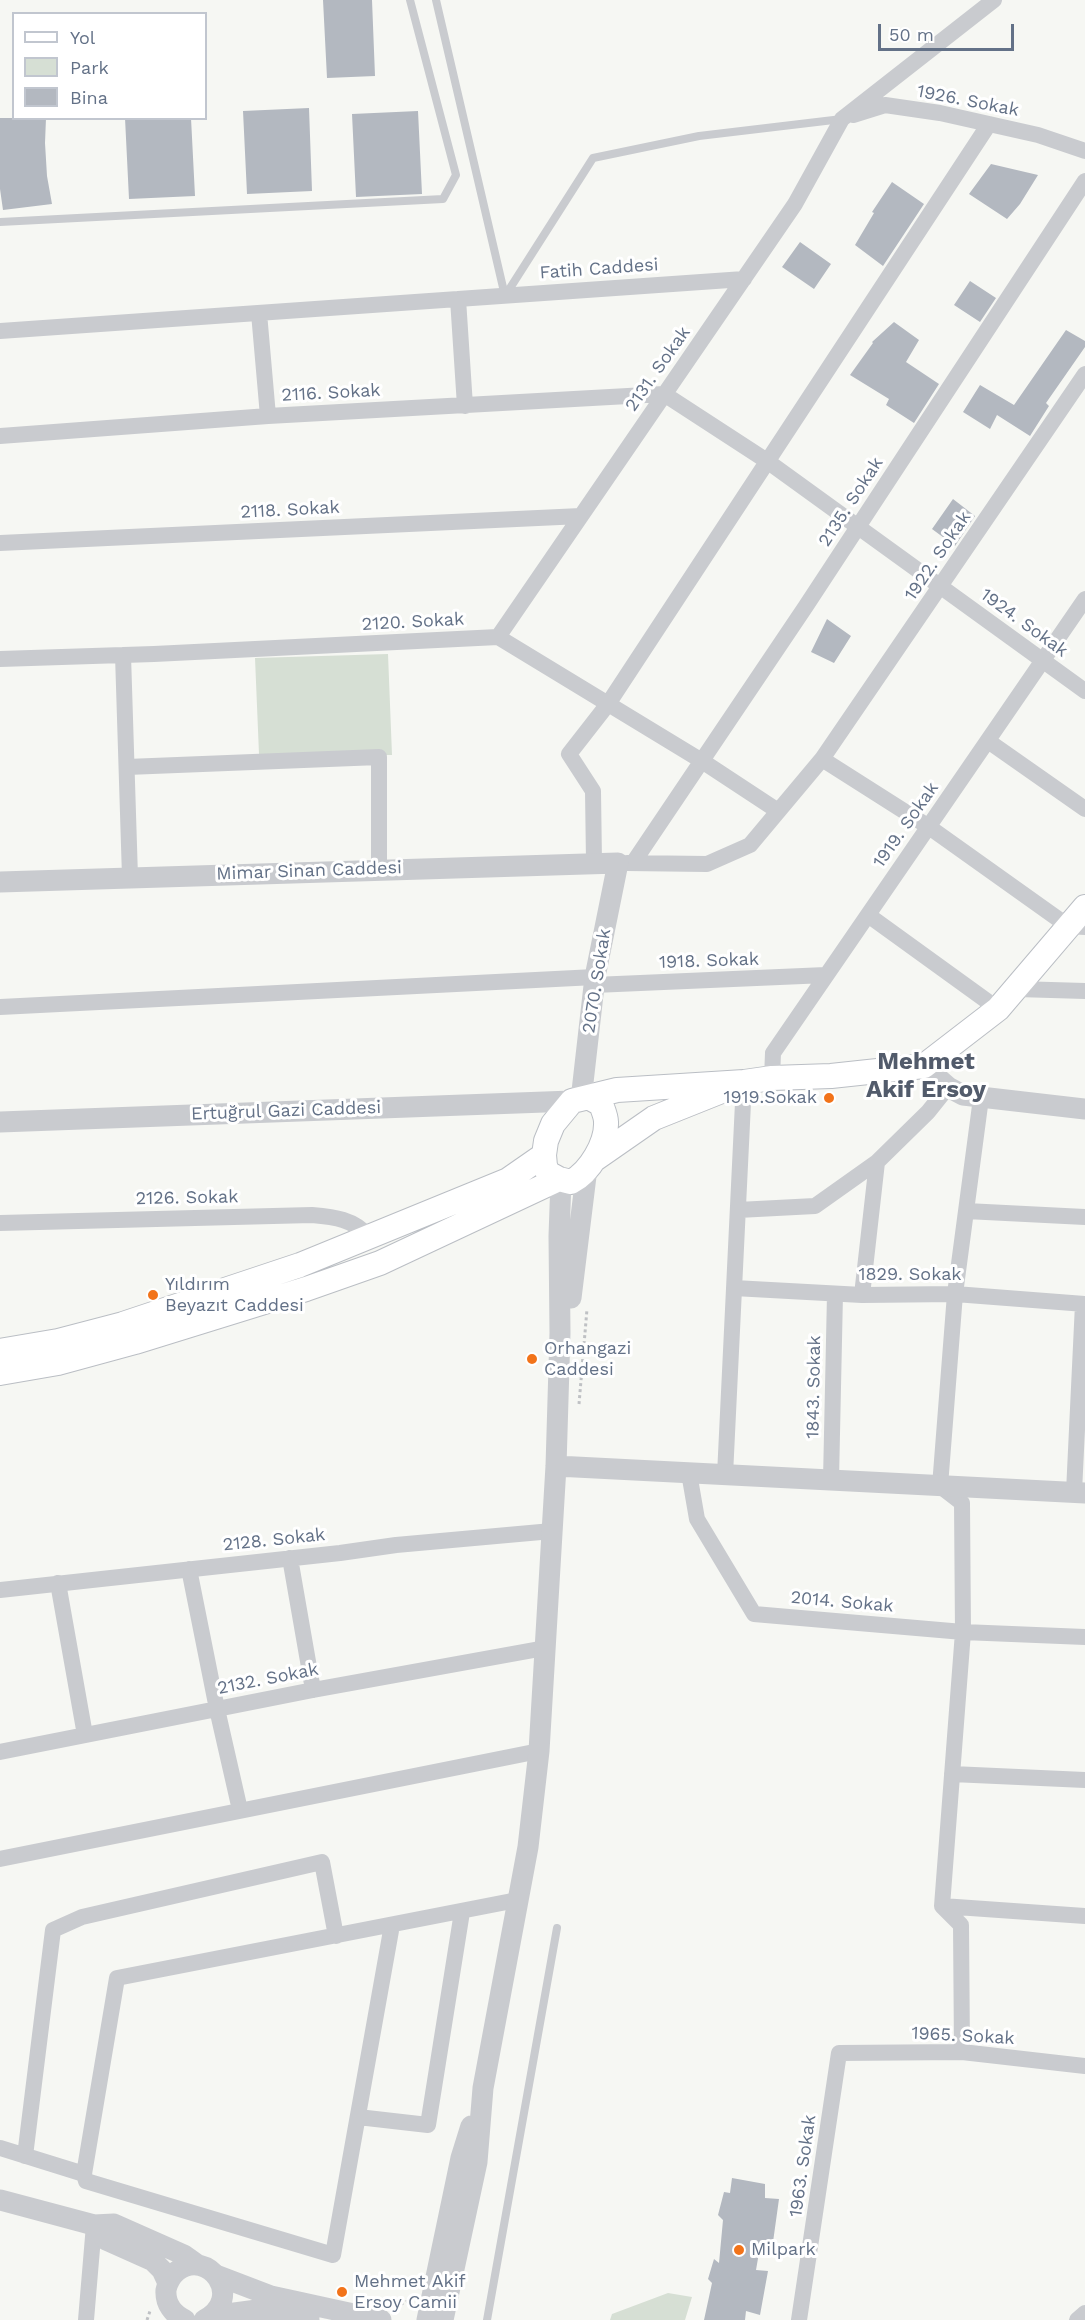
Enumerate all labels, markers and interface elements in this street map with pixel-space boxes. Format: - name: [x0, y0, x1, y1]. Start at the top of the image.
- legend: [12, 12, 207, 120]
- scale bar: [881, 12, 1018, 50]
- text: 50 m: [889, 24, 934, 45]
- text: Yol: [70, 27, 95, 48]
- text: Park: [70, 57, 109, 78]
- street label: 1926. Sokak: [915, 81, 1021, 121]
- text: Bina: [70, 87, 108, 108]
- street label: Fatih Caddesi: [539, 254, 659, 284]
- street label: 2131. Sokak: [621, 322, 695, 416]
- street label: 2116. Sokak: [281, 380, 381, 406]
- street label: 2135. Sokak: [814, 453, 888, 551]
- street label: 2118. Sokak: [240, 497, 340, 523]
- street label: 1922. Sokak: [900, 507, 976, 605]
- street label: 1924. Sokak: [976, 584, 1072, 662]
- street label: 2120. Sokak: [361, 609, 465, 635]
- street label: 1919. Sokak: [869, 778, 943, 872]
- street label: Mimar Sinan Caddesi: [216, 857, 402, 885]
- street label: 2070. Sokak: [578, 927, 616, 1035]
- street label: 1918. Sokak: [659, 948, 759, 974]
- district label: Mehmet Akif Ersoy: [866, 1048, 986, 1104]
- place label: 1919.Sokak: [723, 1087, 817, 1109]
- marker: 1919.Sokak: [822, 1091, 836, 1105]
- street label: Ertuğrul Gazi Caddesi: [191, 1097, 381, 1125]
- street label: 2126. Sokak: [136, 1186, 238, 1210]
- street label: 1829. Sokak: [858, 1264, 962, 1286]
- place label: Yıldırım Beyazıt Caddesi: [165, 1274, 304, 1316]
- marker: Yıldırım Beyazıt Caddesi: [146, 1288, 160, 1302]
- street label: 1843. Sokak: [802, 1335, 826, 1439]
- place label: Orhangazi Caddesi: [544, 1338, 631, 1380]
- marker: Orhangazi Caddesi: [525, 1352, 539, 1366]
- street label: 2128. Sokak: [222, 1524, 326, 1556]
- street label: 2014. Sokak: [790, 1587, 894, 1617]
- street label: 2132. Sokak: [216, 1659, 320, 1699]
- street label: 1965. Sokak: [911, 2023, 1015, 2049]
- street label: 1963. Sokak: [785, 2113, 821, 2219]
- place label: Milpark: [751, 2239, 816, 2261]
- marker: Milpark: [732, 2243, 746, 2257]
- place label: Mehmet Akif Ersoy Camii: [354, 2271, 466, 2314]
- marker: Mehmet Akif Ersoy Camii: [335, 2285, 349, 2299]

